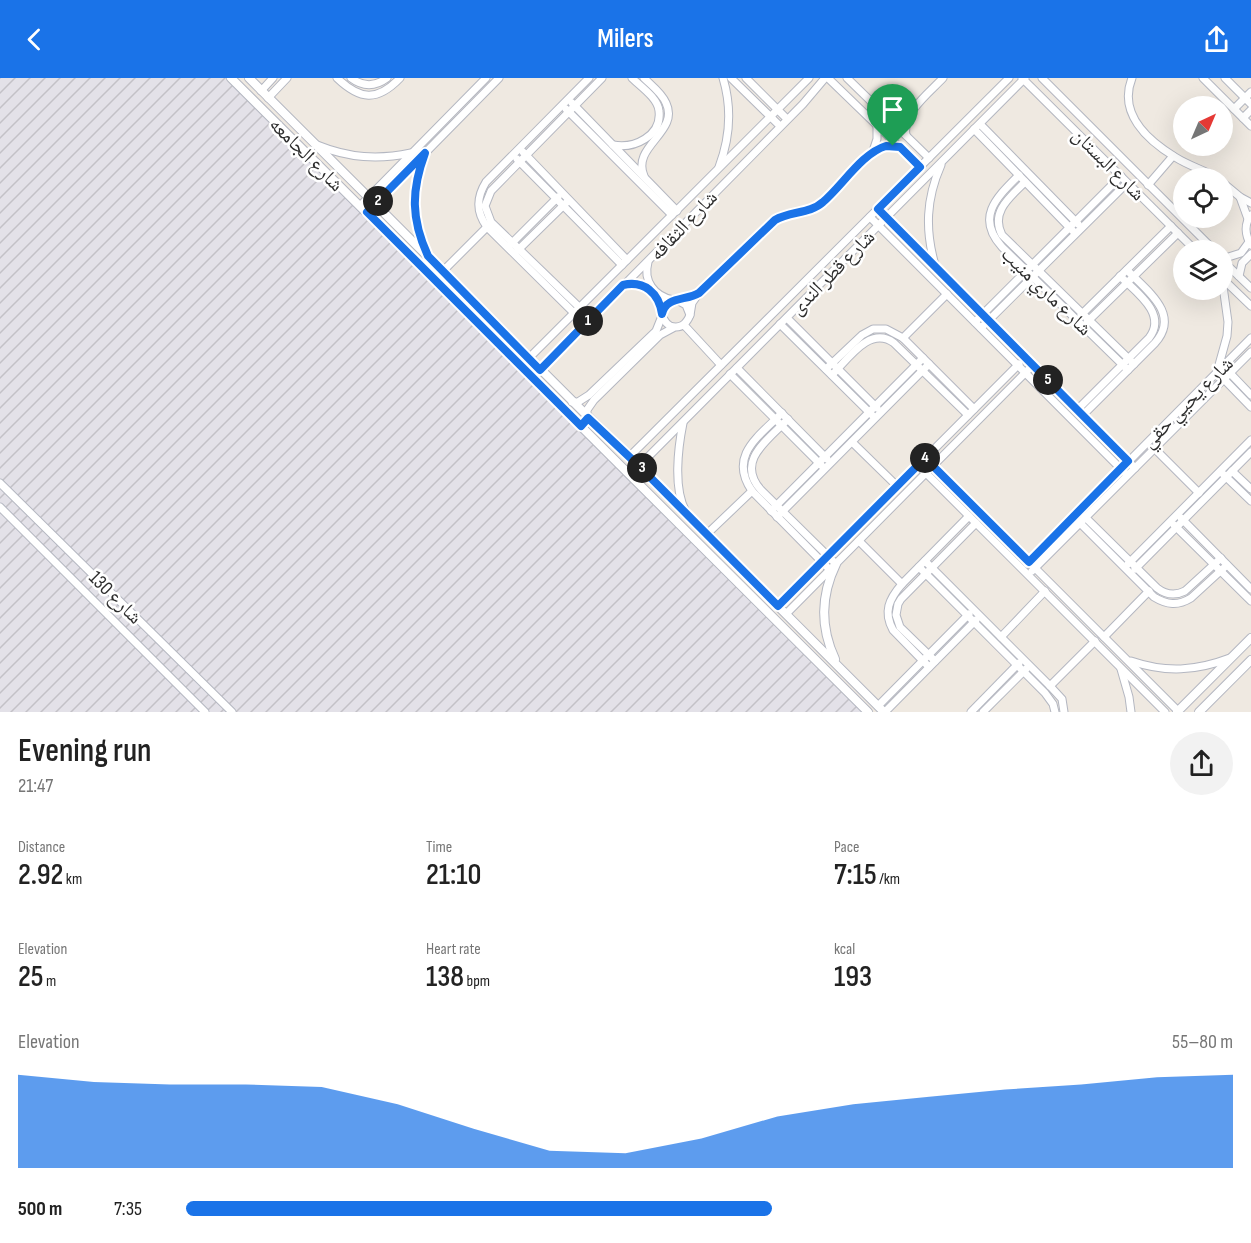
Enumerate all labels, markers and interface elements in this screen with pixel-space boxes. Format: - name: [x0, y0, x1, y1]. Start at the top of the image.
- icon: back: [18, 23, 51, 56]
- text: Milers: [597, 23, 654, 55]
- icon: share: [1200, 23, 1233, 56]
- pin: [867, 84, 918, 146]
- icon: arrive: [876, 93, 909, 126]
- north arrow: [1173, 96, 1233, 156]
- map controls: [1173, 96, 1233, 300]
- street label: شارع الجامعه: [264, 113, 348, 197]
- street label: شارع البستان: [1067, 123, 1150, 206]
- button: locate: [1173, 168, 1233, 228]
- pin: 2: [363, 186, 393, 216]
- street label: شارع الثقافه: [645, 186, 723, 266]
- text: 2: [374, 191, 382, 210]
- street label: شارع قطر الندى: [785, 225, 880, 320]
- button: layers: [1173, 240, 1233, 300]
- street label: شارع ماري منيب: [994, 242, 1097, 343]
- pin: 1: [573, 306, 603, 336]
- text: 1: [585, 311, 591, 330]
- street label: شارع يحيي حقي: [1137, 352, 1241, 456]
- pin: 5: [1033, 365, 1063, 395]
- text: 5: [1044, 370, 1052, 389]
- pin: 4: [910, 443, 940, 473]
- text: 4: [921, 448, 929, 467]
- pin: 3: [627, 453, 657, 483]
- text: 3: [638, 458, 646, 477]
- street label: شارع 130: [84, 566, 147, 629]
- text: Evening run: [18, 731, 152, 771]
- button: share: [1170, 732, 1233, 795]
- text: 21:47: [18, 774, 53, 798]
- text: Distance: [18, 838, 65, 857]
- text: Time: [426, 838, 452, 857]
- text: Pace: [834, 838, 859, 857]
- text: 2.92: [18, 857, 63, 893]
- text: 21:10: [426, 857, 481, 893]
- text: 7:15: [834, 857, 877, 893]
- text: km: [63, 870, 82, 889]
- text: /km: [877, 870, 900, 889]
- text: Elevation: [18, 940, 67, 959]
- text: Heart rate: [426, 940, 481, 959]
- text: kcal: [834, 940, 855, 959]
- text: 25: [18, 959, 44, 995]
- text: 138: [426, 959, 464, 995]
- text: 193: [834, 959, 872, 995]
- text: m: [44, 972, 56, 991]
- text: bpm: [464, 972, 490, 991]
- text: Elevation: [18, 1030, 80, 1054]
- text: 55–80 m: [1172, 1030, 1233, 1054]
- text: 500 m: [18, 1197, 62, 1221]
- text: 7:35: [114, 1197, 142, 1221]

